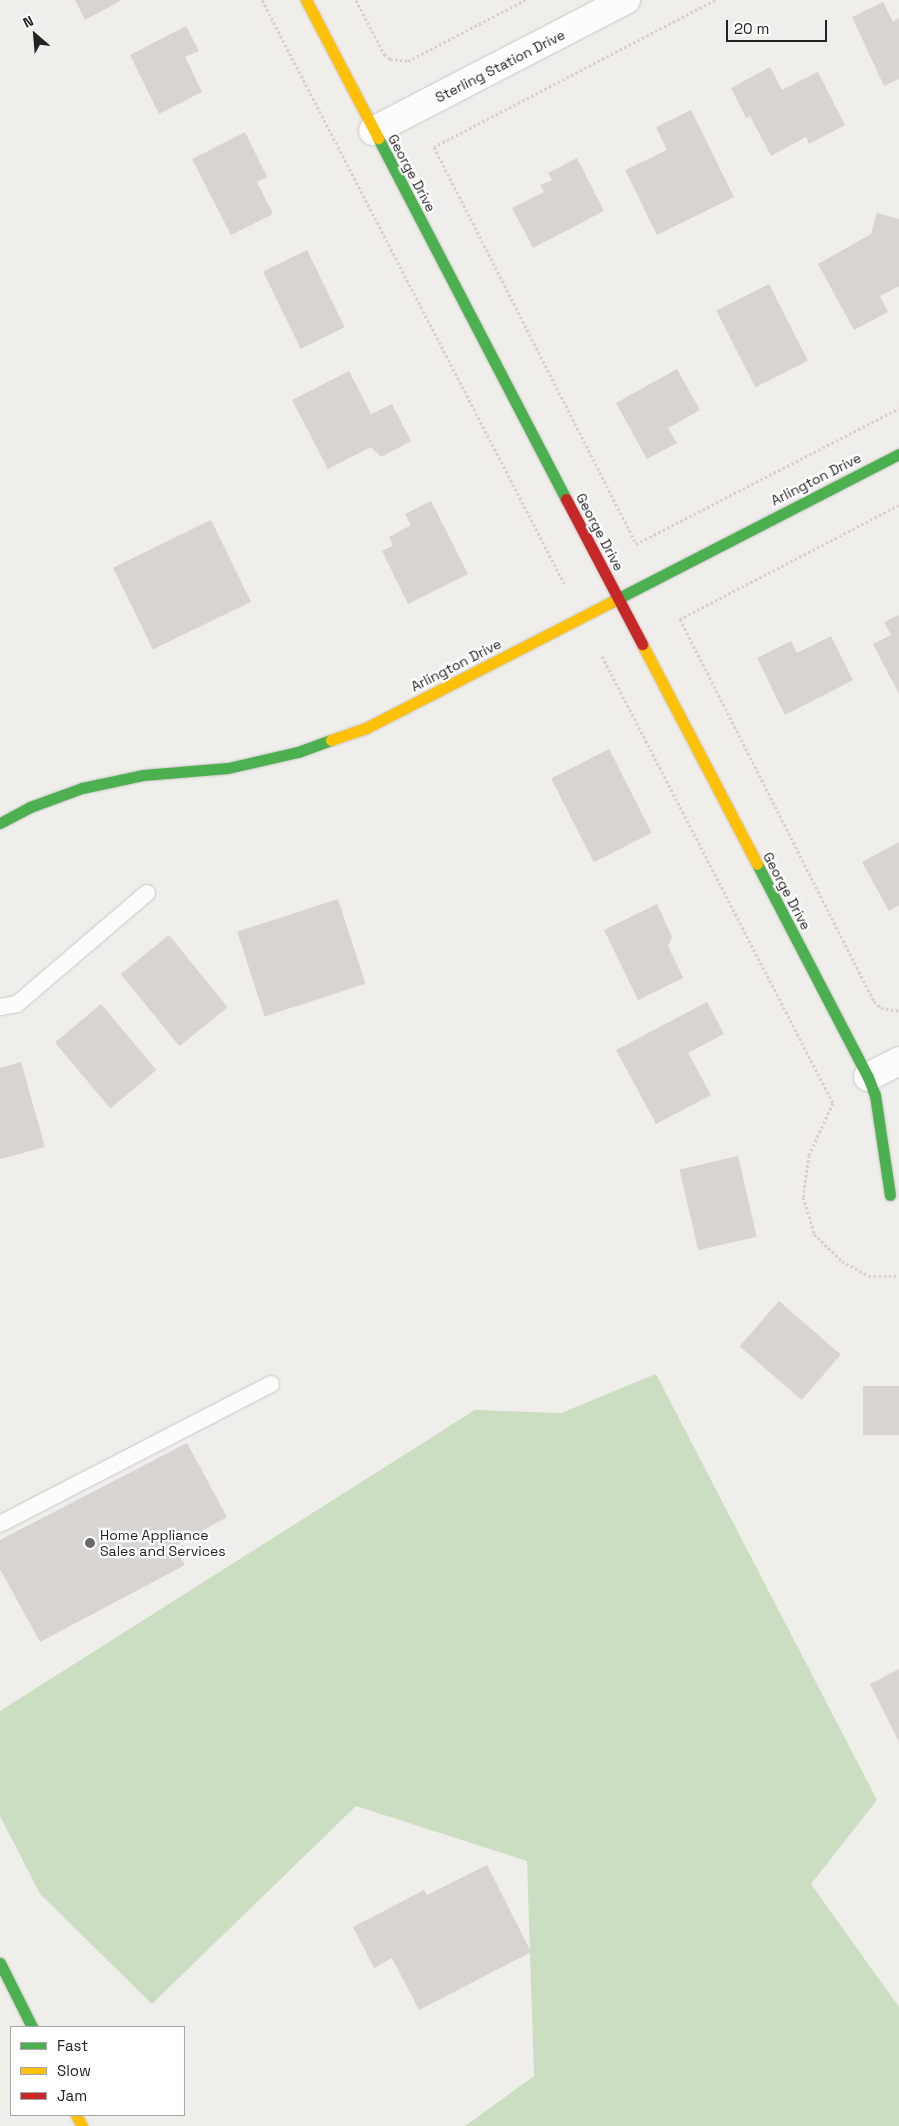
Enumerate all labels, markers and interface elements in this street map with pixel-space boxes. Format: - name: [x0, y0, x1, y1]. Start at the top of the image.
- north arrow: [10, 10, 60, 60]
- scale bar: [729, 10, 830, 42]
- text: N: [20, 11, 36, 32]
- text: 20 m: [734, 19, 769, 38]
- street label: Sterling Station Drive: [432, 26, 568, 106]
- street label: George Drive: [384, 131, 440, 215]
- street label: Arlington Drive: [768, 449, 864, 509]
- street label: George Drive: [572, 490, 628, 574]
- street label: Arlington Drive: [408, 635, 504, 695]
- street label: George Drive: [759, 849, 815, 933]
- place label: Home Appliance Sales and Services: [100, 1527, 226, 1560]
- marker: Home Appliance Sales and Services: [84, 1537, 96, 1549]
- legend: [10, 2026, 185, 2116]
- text: Fast: [57, 2036, 88, 2055]
- text: Slow: [57, 2061, 91, 2080]
- text: Jam: [57, 2086, 87, 2105]

